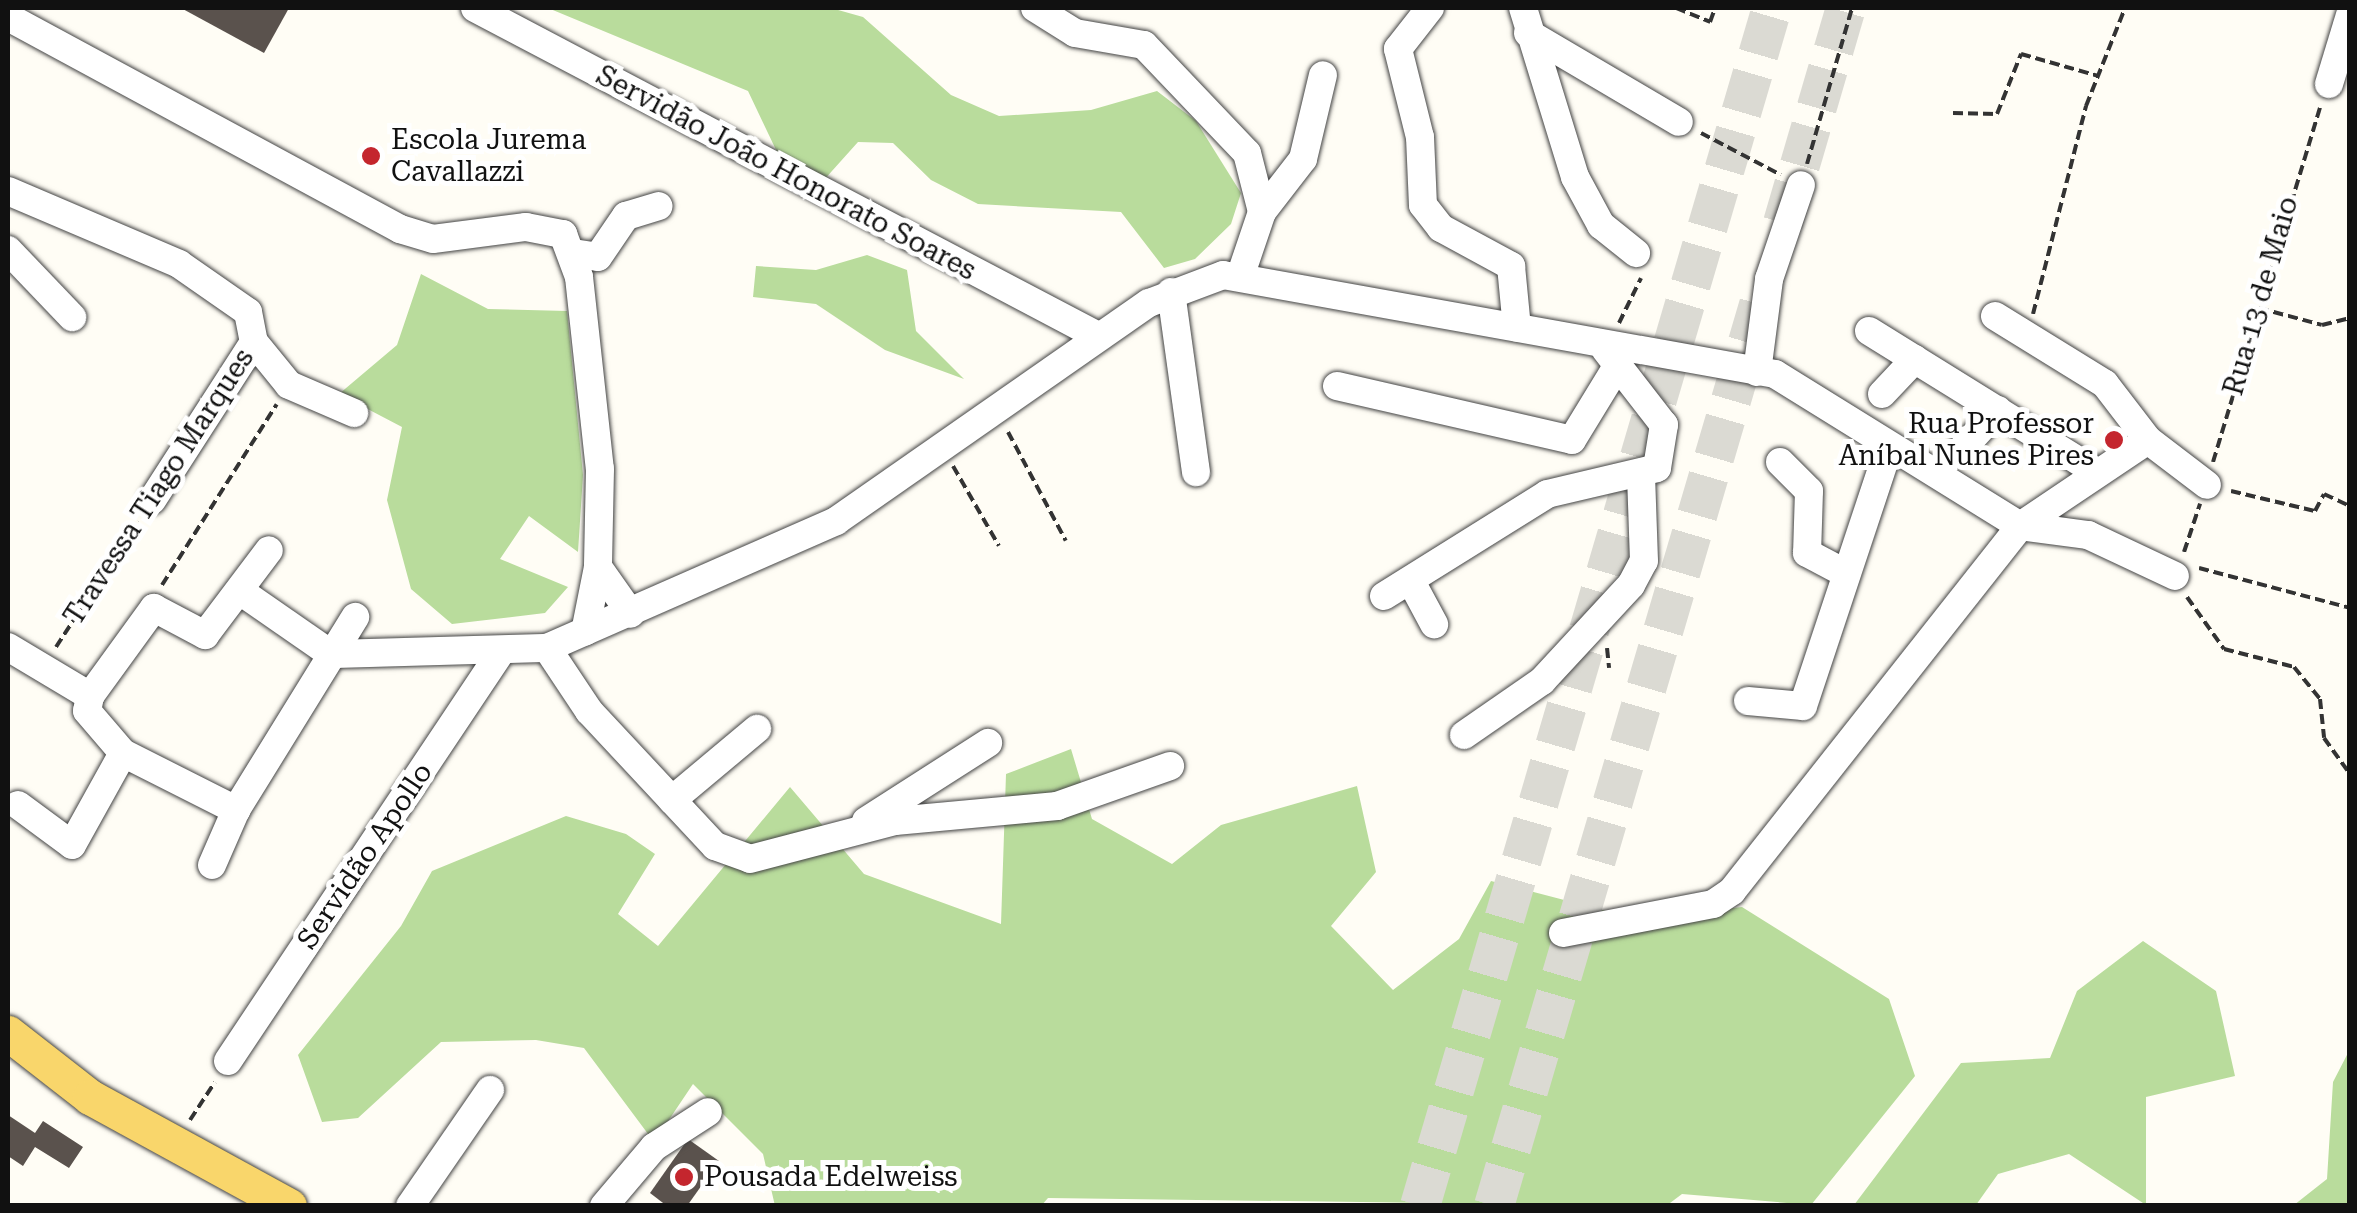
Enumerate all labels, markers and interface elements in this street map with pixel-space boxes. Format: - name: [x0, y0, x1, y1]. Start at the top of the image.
- street label: Servidão João Honorato Soares: [591, 58, 981, 288]
- place label: Escola Jurema Cavallazzi: [391, 123, 586, 189]
- marker: Escola Jurema Cavallazzi: [360, 145, 382, 167]
- street label: Rua 13 de Maio: [2217, 193, 2305, 399]
- street label: Travessa Tiago Marques: [57, 342, 261, 632]
- place label: Rua Professor Aníbal Nunes Pires: [1838, 407, 2094, 473]
- marker: Rua Professor Aníbal Nunes Pires: [2103, 429, 2125, 451]
- street label: Servidão Apollo: [290, 757, 440, 955]
- place label: Pousada Edelweiss: [704, 1160, 958, 1194]
- marker: Pousada Edelweiss: [673, 1166, 695, 1188]

